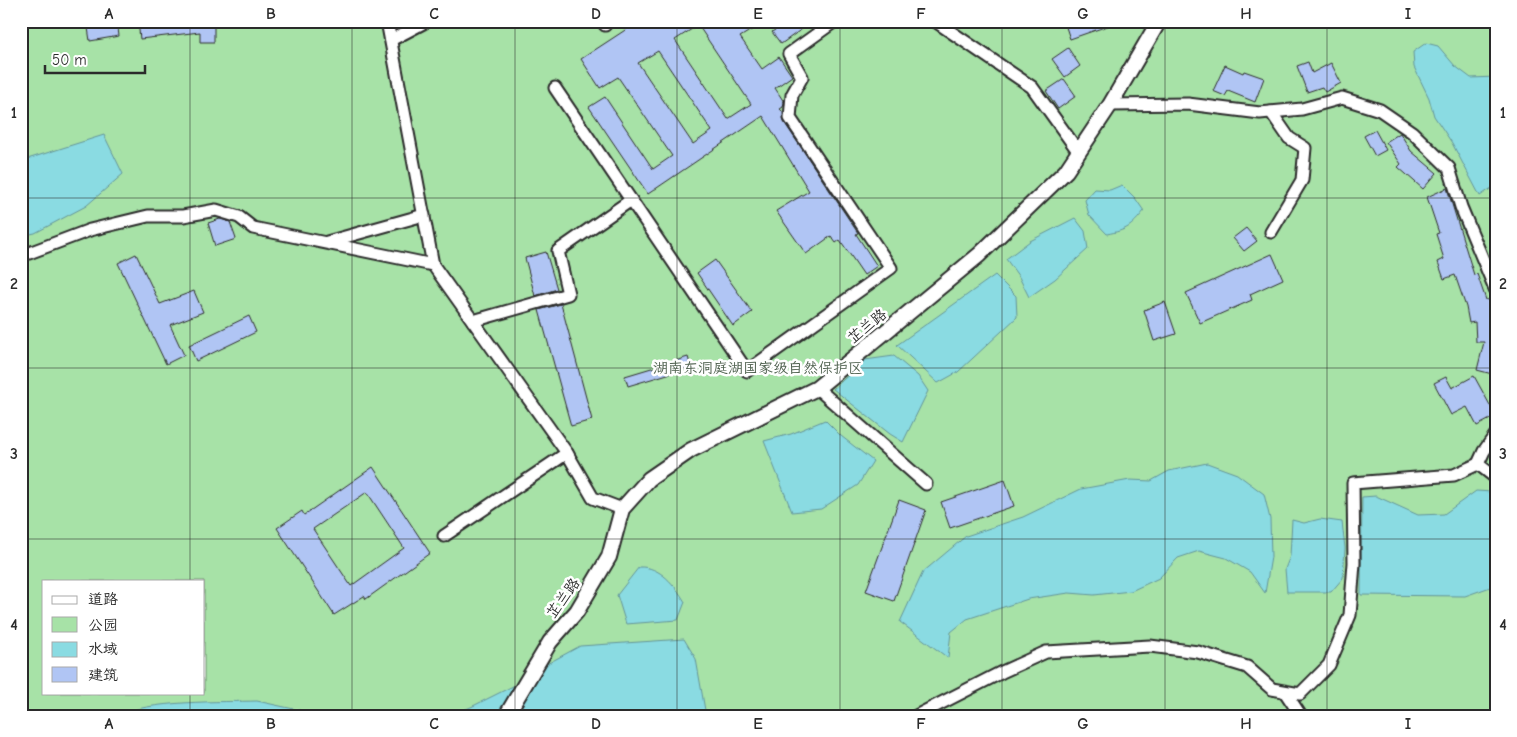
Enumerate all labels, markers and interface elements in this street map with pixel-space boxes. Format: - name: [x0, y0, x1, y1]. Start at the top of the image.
- text: A: [105, 5, 114, 23]
- text: B: [266, 5, 276, 23]
- text: C: [429, 5, 439, 23]
- text: D: [591, 5, 601, 23]
- text: E: [753, 5, 763, 23]
- text: F: [916, 5, 926, 23]
- text: G: [1077, 5, 1089, 23]
- text: H: [1240, 5, 1252, 23]
- text: I: [1405, 5, 1411, 23]
- scale bar: [45, 42, 145, 74]
- text: 50 m: [52, 51, 87, 69]
- text: 1: [11, 104, 17, 122]
- text: 1: [1500, 104, 1506, 122]
- text: 2: [10, 275, 18, 293]
- text: 2: [1499, 275, 1507, 293]
- street label: 芷兰路: [844, 305, 890, 347]
- park label: 湖南东洞庭湖国家级自然保护区: [653, 359, 863, 377]
- text: 3: [10, 445, 18, 463]
- text: 3: [1499, 445, 1507, 463]
- street label: 芷兰路: [542, 575, 584, 621]
- legend: [42, 580, 205, 694]
- text: 道路: [88, 590, 118, 608]
- text: 4: [10, 616, 18, 634]
- text: 公园: [88, 616, 118, 634]
- text: 4: [1499, 616, 1507, 634]
- text: 水域: [88, 640, 118, 658]
- text: 建筑: [88, 666, 118, 684]
- text: A: [105, 715, 114, 733]
- text: B: [266, 715, 276, 733]
- text: C: [429, 715, 439, 733]
- text: D: [591, 715, 601, 733]
- text: E: [753, 715, 763, 733]
- text: F: [916, 715, 926, 733]
- text: G: [1077, 715, 1089, 733]
- text: H: [1240, 715, 1252, 733]
- text: I: [1405, 715, 1411, 733]

